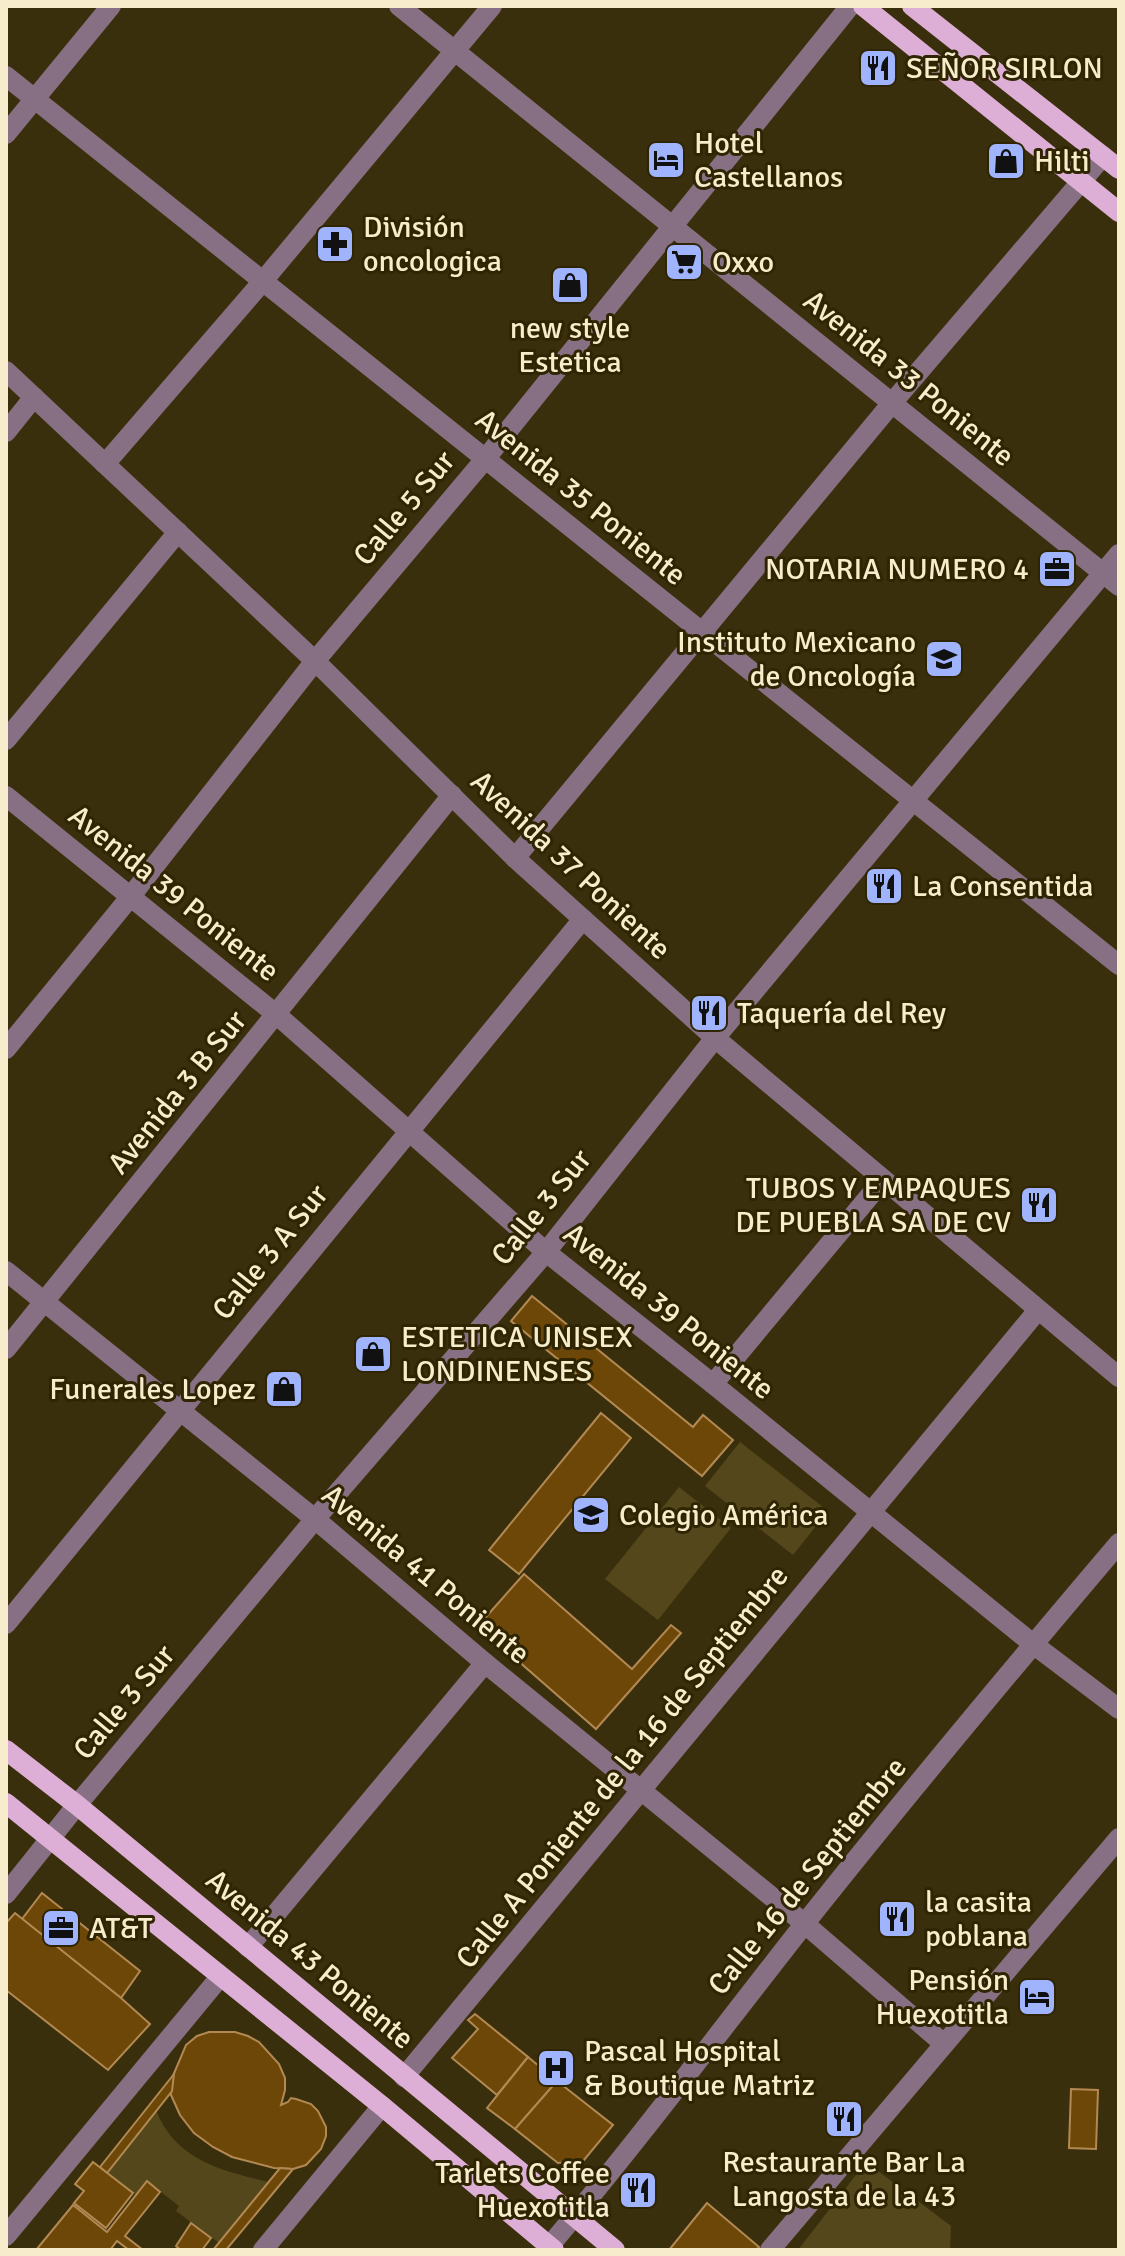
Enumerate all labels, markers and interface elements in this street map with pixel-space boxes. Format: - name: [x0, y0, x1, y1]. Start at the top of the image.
- restaurant icon: SEÑOR SIRLON: [857, 47, 899, 89]
- place label: SEÑOR SIRLON: [906, 50, 1103, 87]
- place label: Hotel Castellanos: [694, 125, 843, 196]
- hotel icon: Hotel Castellanos: [645, 139, 687, 181]
- shop icon: Hilti: [985, 140, 1027, 182]
- place label: Hilti: [1034, 143, 1090, 180]
- place label: División oncologica: [363, 209, 502, 280]
- pharmacy icon: División oncologica: [314, 223, 356, 265]
- supermarket icon: Oxxo: [663, 241, 705, 283]
- place label: Oxxo: [712, 244, 774, 281]
- shop icon: new style Estetica: [549, 264, 591, 306]
- street label: Avenida 33 Poniente: [796, 282, 1021, 475]
- place label: new style Estetica: [510, 310, 630, 381]
- street label: Avenida 35 Poniente: [468, 401, 693, 594]
- street label: Calle 5 Sur: [346, 443, 463, 573]
- office icon: NOTARIA NUMERO 4: [1036, 548, 1078, 590]
- place label: NOTARIA NUMERO 4: [765, 551, 1029, 588]
- place label: Instituto Mexicano de Oncología: [677, 624, 916, 695]
- school or university icon: Instituto Mexicano de Oncología: [923, 638, 965, 680]
- street label: Avenida 37 Poniente: [463, 763, 678, 968]
- street label: Avenida 39 Poniente: [61, 797, 286, 990]
- restaurant icon: La Consentida: [863, 865, 905, 907]
- place label: La Consentida: [912, 868, 1094, 905]
- restaurant icon: Taquería del Rey: [688, 992, 730, 1034]
- place label: Taquería del Rey: [737, 995, 946, 1032]
- street label: Avenida 3 B Sur: [100, 1003, 255, 1182]
- street label: Calle 3 Sur: [483, 1142, 599, 1273]
- place label: TUBOS Y EMPAQUES DE PUEBLA SA DE CV: [735, 1170, 1011, 1241]
- street label: Calle 3 A Sur: [205, 1177, 336, 1328]
- restaurant icon: TUBOS Y EMPAQUES DE PUEBLA SA DE CV: [1018, 1184, 1060, 1226]
- street label: Avenida 39 Poniente: [556, 1215, 781, 1408]
- place label: ESTETICA UNISEX LONDINENSES: [401, 1319, 633, 1390]
- shop icon: ESTETICA UNISEX LONDINENSES: [352, 1333, 394, 1375]
- shop icon: Funerales Lopez: [263, 1368, 305, 1410]
- place label: Funerales Lopez: [49, 1371, 256, 1408]
- street label: Avenida 41 Poniente: [314, 1477, 537, 1672]
- school or university icon: Colegio América: [570, 1494, 612, 1536]
- place label: Colegio América: [619, 1497, 828, 1534]
- street label: Calle A Poniente de la 16 de Septiembre: [448, 1558, 796, 1976]
- street label: Calle 3 Sur: [66, 1637, 183, 1767]
- street label: Calle 16 de Septiembre: [700, 1750, 915, 2003]
- street label: Avenida 43 Poniente: [198, 1862, 421, 2057]
- place label: la casita poblana: [925, 1884, 1032, 1955]
- restaurant icon: la casita poblana: [876, 1898, 918, 1940]
- office icon: AT&T: [40, 1907, 82, 1949]
- place label: AT&T: [89, 1910, 153, 1947]
- place label: Pensión Huexotitla: [876, 1962, 1009, 2033]
- hotel icon: Pensión Huexotitla: [1016, 1976, 1058, 2018]
- place label: Pascal Hospital & Boutique Matriz: [584, 2033, 815, 2104]
- hospital icon: Pascal Hospital & Boutique Matriz: [535, 2047, 577, 2089]
- restaurant icon: Restaurante Bar La Langosta de la 43: [823, 2098, 865, 2140]
- place label: Restaurante Bar La Langosta de la 43: [722, 2144, 966, 2215]
- place label: Tarlets Coffee Huexotitla: [435, 2155, 610, 2226]
- restaurant icon: Tarlets Coffee Huexotitla: [617, 2169, 659, 2211]

